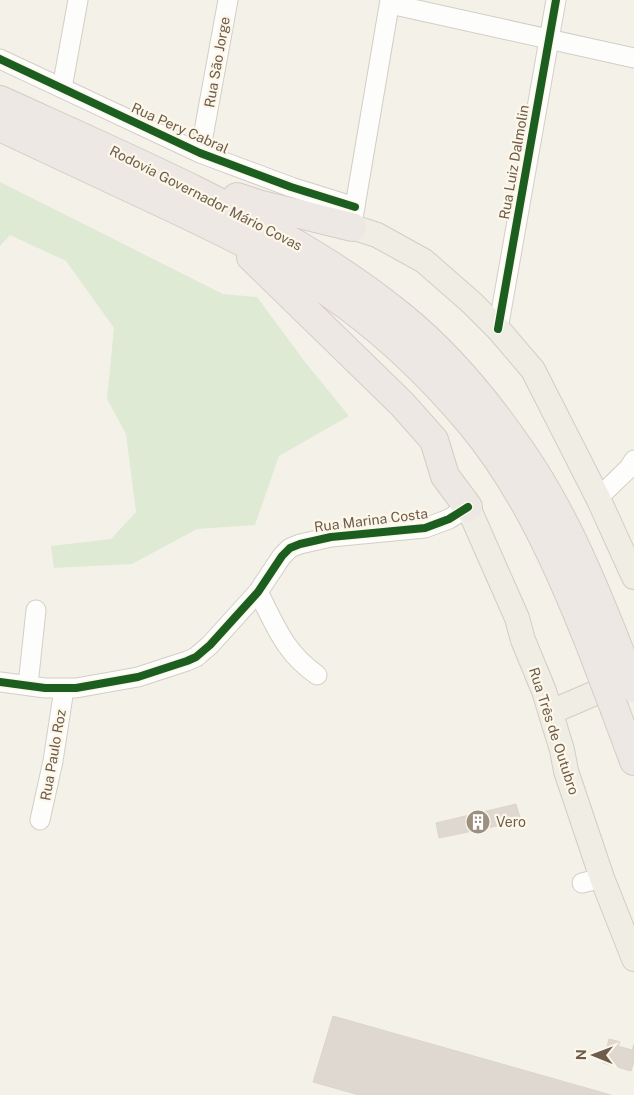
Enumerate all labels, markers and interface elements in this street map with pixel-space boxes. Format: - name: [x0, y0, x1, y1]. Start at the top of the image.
- street label: Rua São Jorge: [201, 15, 233, 109]
- street label: Rua Pery Cabral: [129, 99, 231, 157]
- street label: Rua Luiz Dalmolin: [496, 103, 532, 221]
- street label: Rodovia Governador Mário Covas: [107, 142, 305, 254]
- street label: Rua Marina Costa: [313, 505, 429, 535]
- street label: Rua Três de Outubro: [526, 665, 582, 797]
- street label: Rua Paulo Roz: [37, 708, 69, 802]
- building icon: Vero: [465, 809, 491, 835]
- place label: Vero: [496, 814, 526, 830]
- north arrow: [569, 1030, 619, 1080]
- text: N: [573, 1049, 589, 1060]

